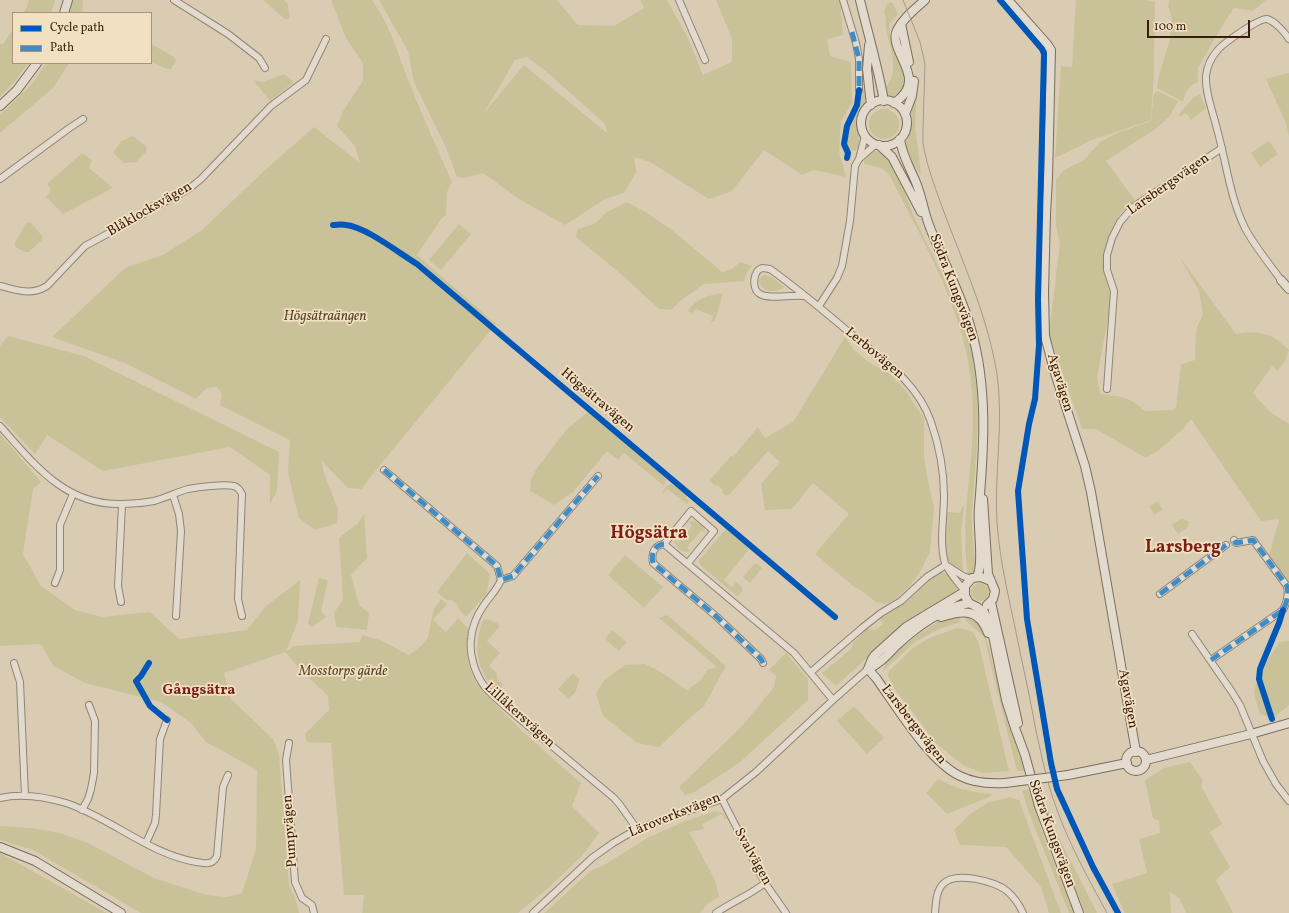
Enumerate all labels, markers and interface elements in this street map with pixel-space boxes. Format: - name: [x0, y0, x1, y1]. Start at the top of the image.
- legend: [12, 12, 152, 64]
- scale bar: [1149, 12, 1252, 38]
- text: 100 m: [1154, 19, 1186, 35]
- text: Cycle path: [50, 20, 105, 36]
- text: Path: [50, 40, 74, 56]
- street label: Larsbergsvägen: [1125, 151, 1213, 219]
- street label: Blåklocksvägen: [105, 179, 195, 241]
- street label: Södra Kungsvägen: [925, 232, 981, 344]
- park label: Högsätraängen: [284, 309, 366, 325]
- street label: Lerbovägen: [841, 324, 907, 384]
- street label: Agavägen: [1042, 352, 1076, 414]
- street label: Högsätravägen: [556, 365, 638, 437]
- district label: Högsätra: [610, 524, 688, 546]
- district label: Larsberg: [1145, 538, 1221, 560]
- park label: Mosstorps gärde: [299, 664, 387, 680]
- street label: Agavägen: [1114, 668, 1140, 730]
- street label: Lillåkersvägen: [480, 680, 558, 752]
- district label: Gångsätra: [163, 682, 235, 700]
- street label: Larsbergsvägen: [877, 682, 949, 768]
- street label: Södra Kungsvägen: [1024, 778, 1078, 890]
- street label: Läroverksvägen: [627, 790, 723, 842]
- street label: Pumpvägen: [280, 794, 302, 868]
- street label: Svalvägen: [729, 825, 775, 889]

